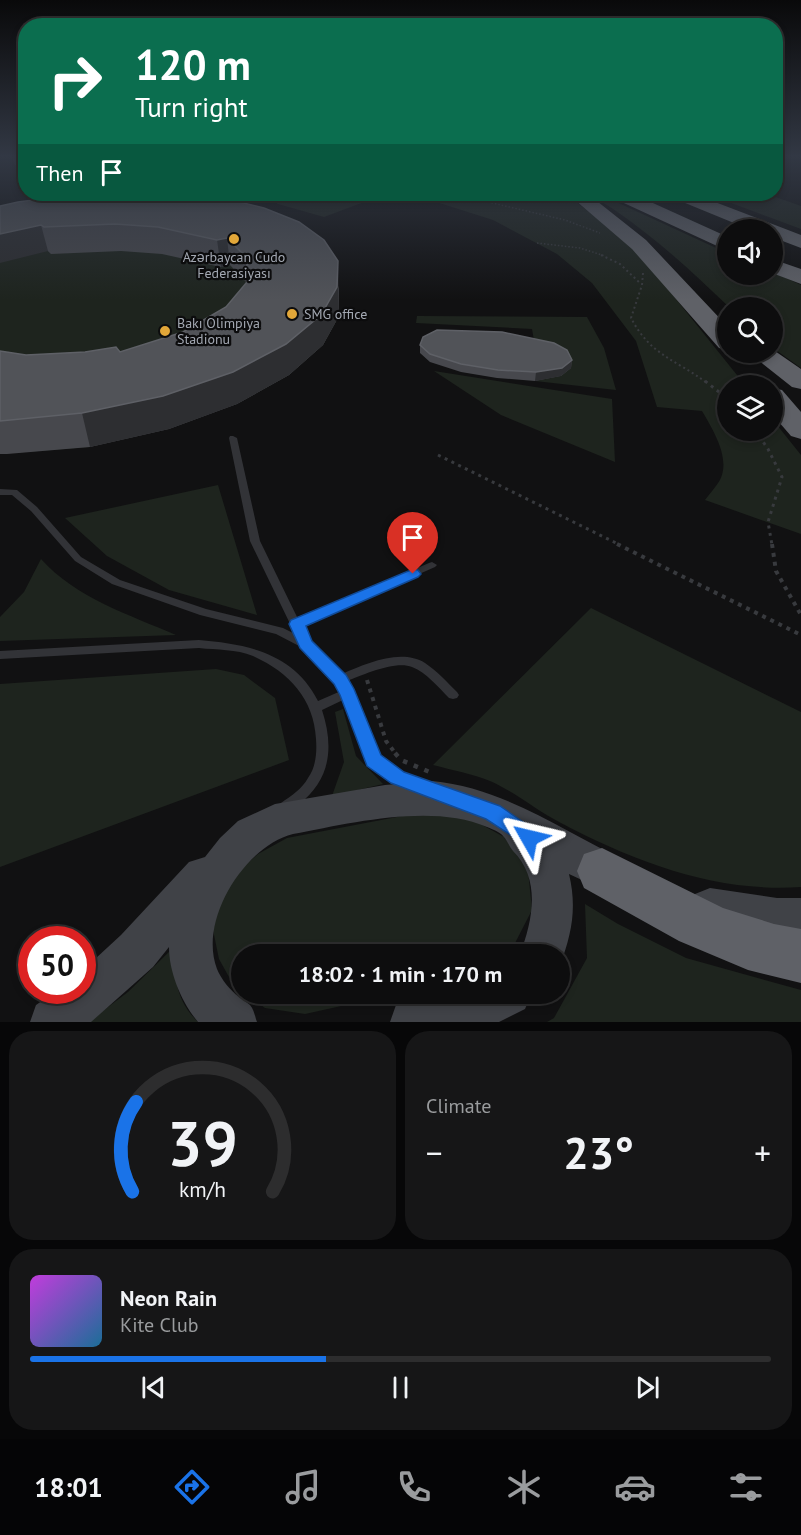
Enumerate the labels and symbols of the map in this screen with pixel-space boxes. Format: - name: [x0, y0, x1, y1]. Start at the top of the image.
- marker: Azərbaycan Cudo Federasiyası: [227, 232, 241, 246]
- place label: Azərbaycan Cudo Federasiyası: [183, 248, 285, 282]
- place label: SMG office: [304, 305, 367, 323]
- marker: SMG office: [285, 307, 299, 321]
- place label: Bakı Olimpiya Stadionu: [177, 314, 260, 348]
- marker: Bakı Olimpiya Stadionu: [158, 324, 172, 338]
- pin: [387, 512, 438, 574]
- position arrow: [497, 806, 561, 870]
- speed limit sign: 50: [18, 926, 96, 1004]

